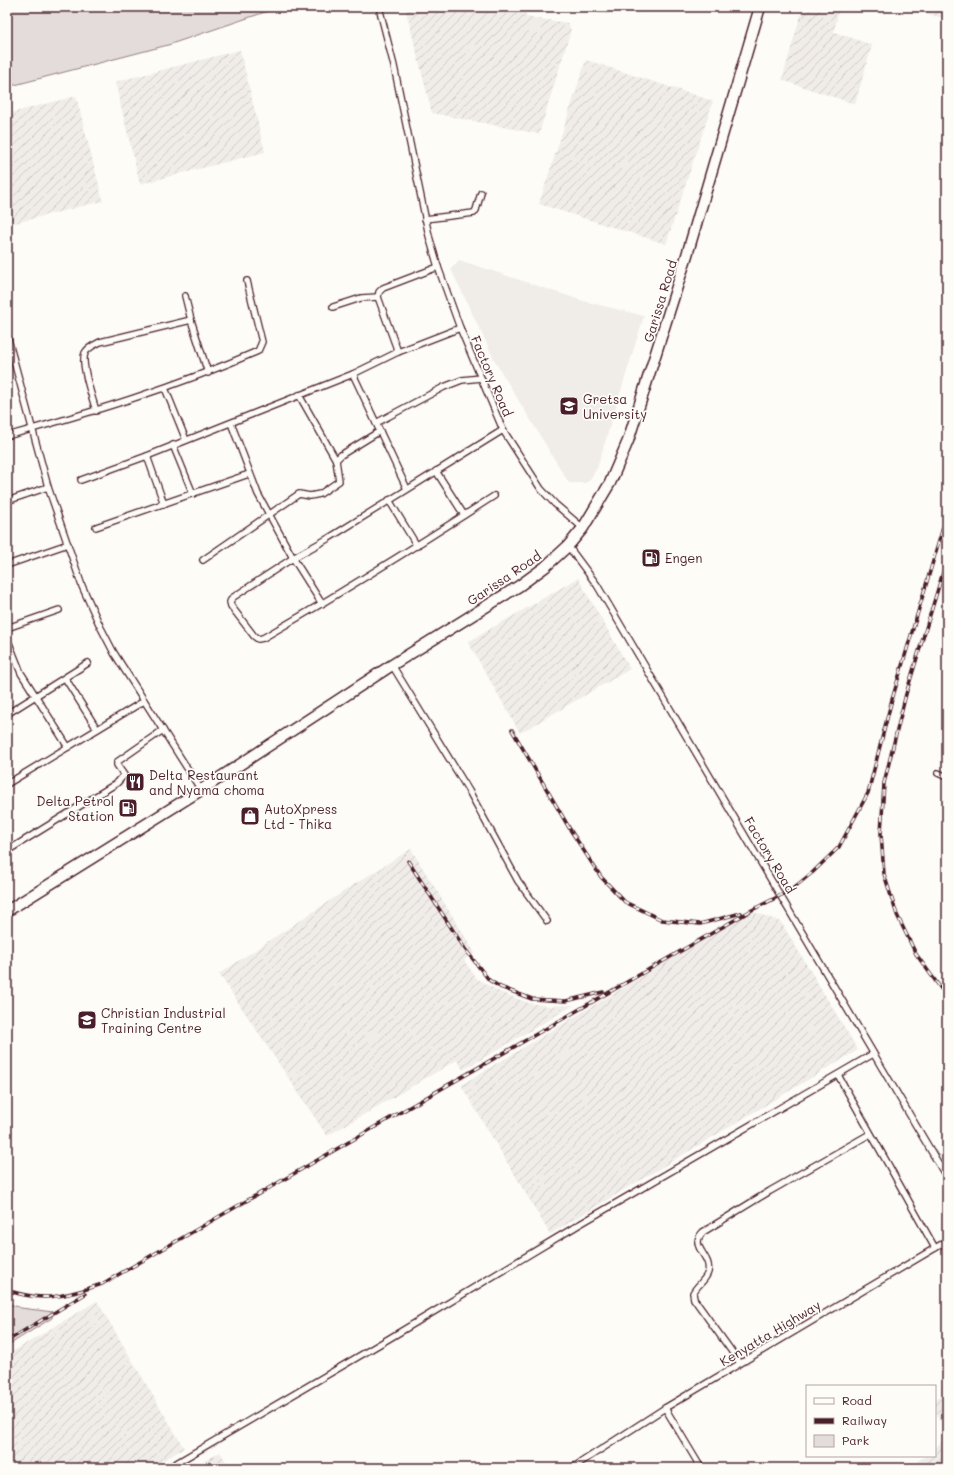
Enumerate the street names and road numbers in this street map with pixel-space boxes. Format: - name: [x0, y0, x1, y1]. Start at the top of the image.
- street label: Garissa Road: [639, 257, 680, 344]
- street label: Factory Road: [468, 333, 517, 419]
- street label: Garissa Road: [464, 547, 544, 609]
- street label: Factory Road: [741, 813, 800, 896]
- street label: Kenyatta Highway: [716, 1296, 824, 1369]

